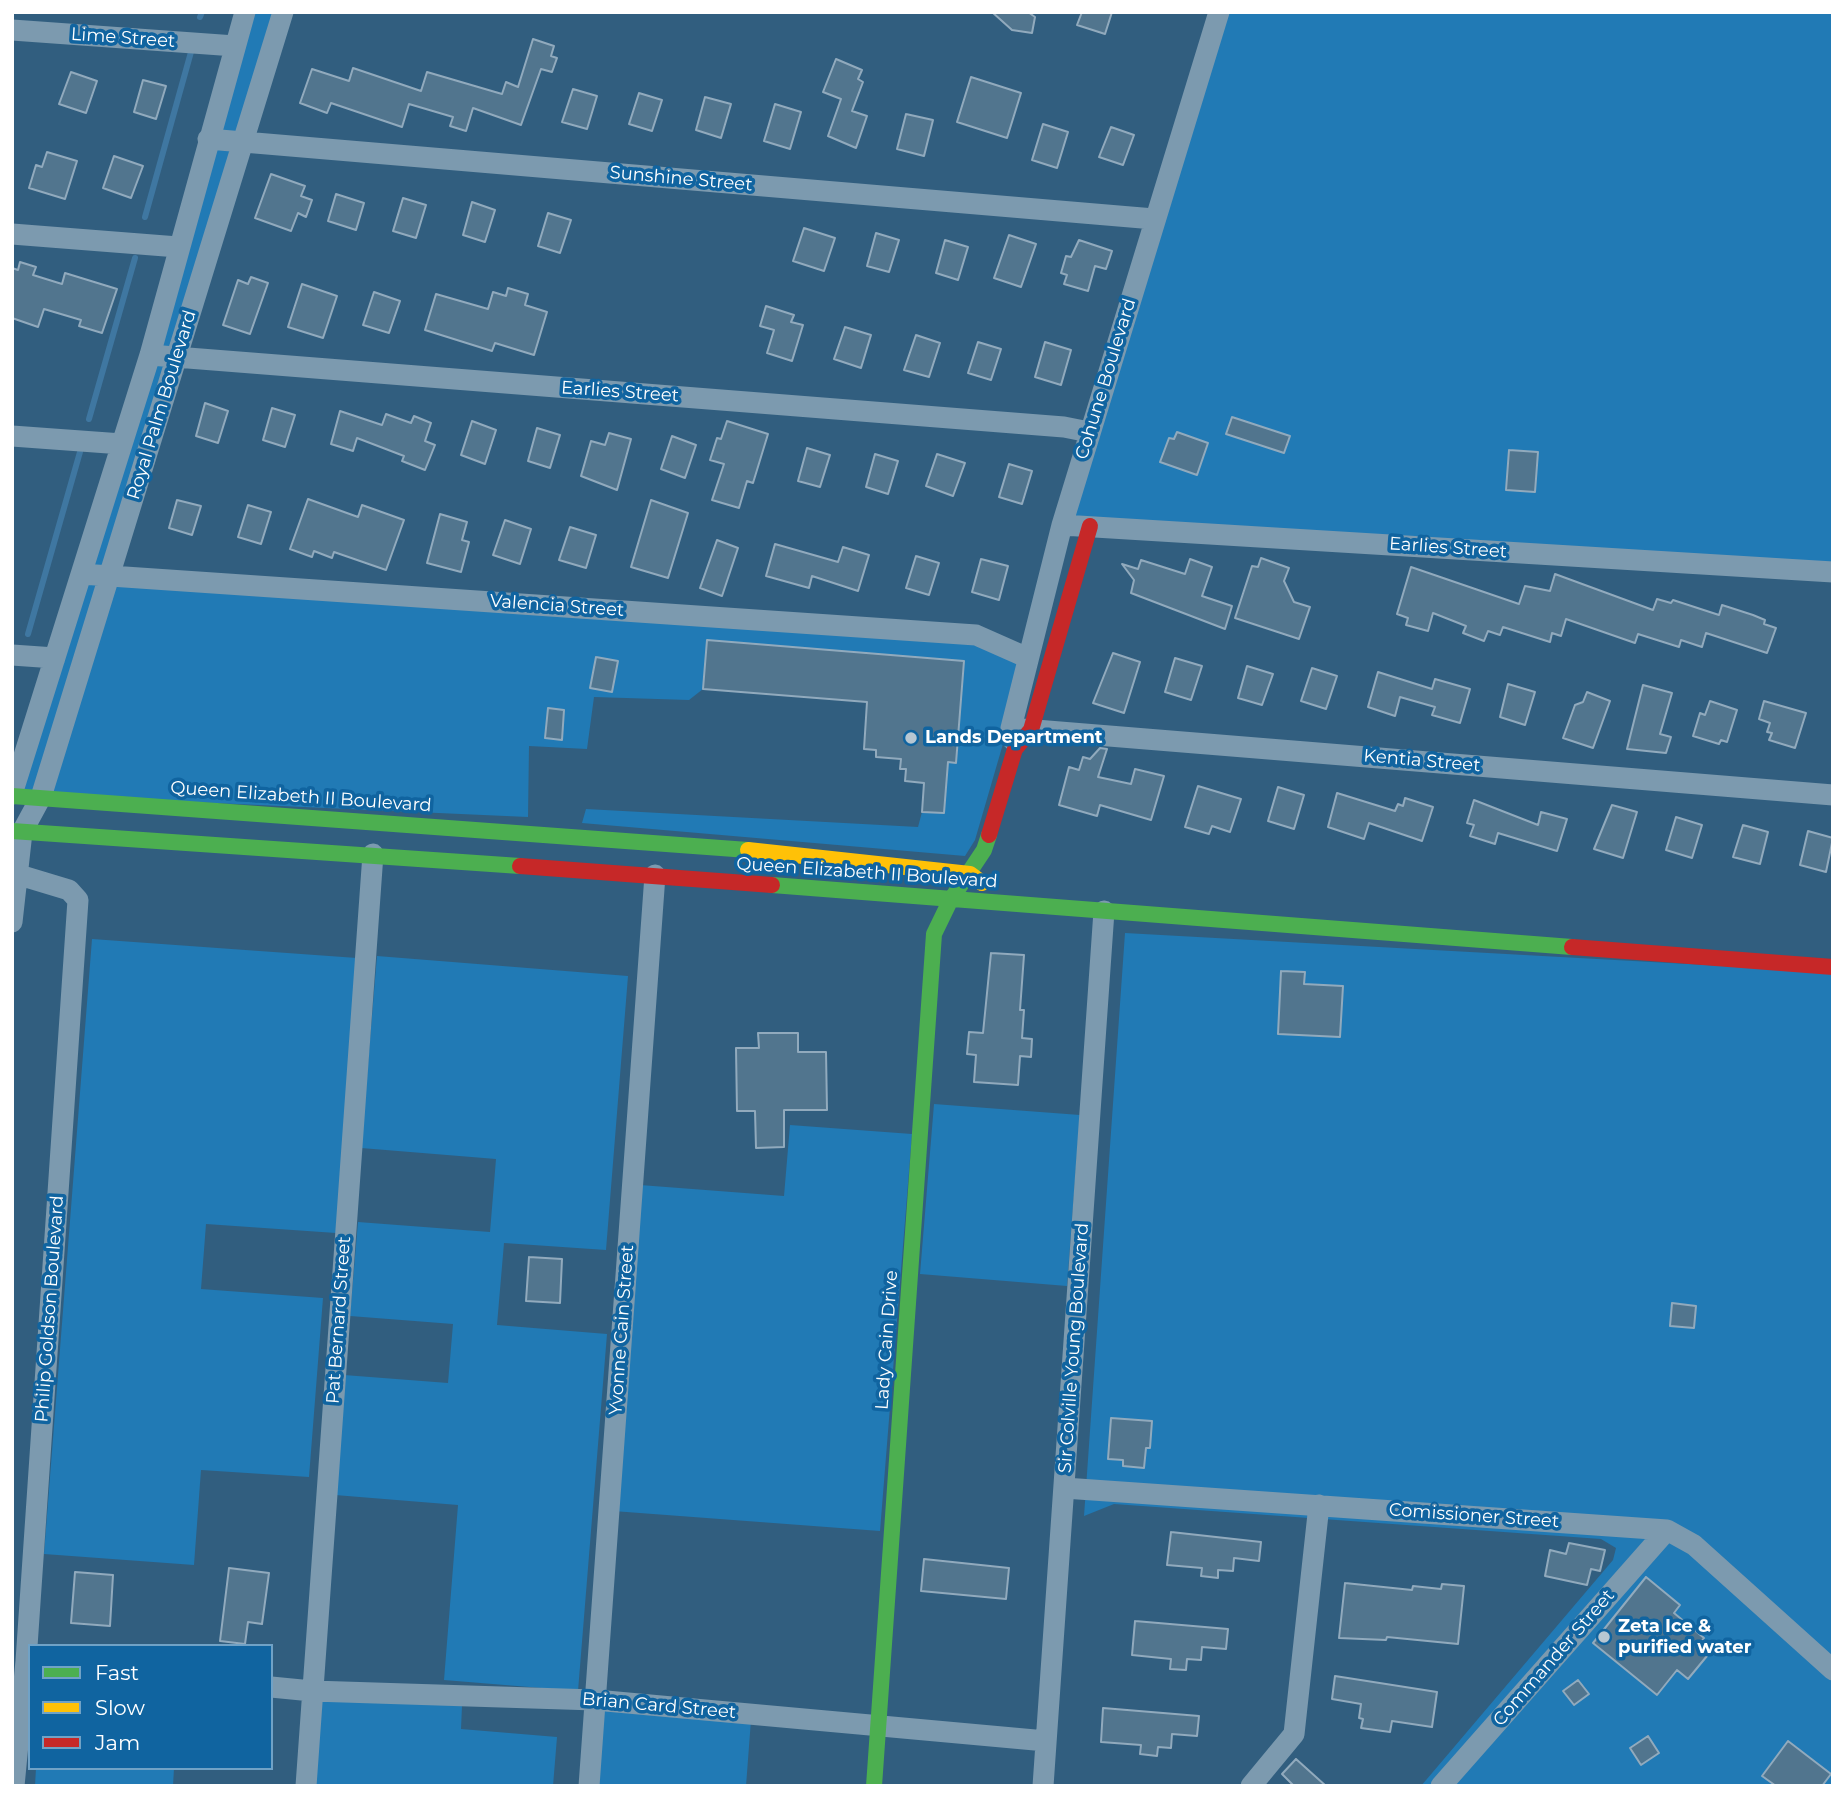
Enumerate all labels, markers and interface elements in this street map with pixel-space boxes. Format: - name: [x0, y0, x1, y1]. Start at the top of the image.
- street label: Lime Street: [70, 24, 176, 52]
- street label: Sunshine Street: [609, 162, 753, 196]
- street label: Cohune Boulevard: [1071, 296, 1141, 462]
- street label: Royal Palm Boulevard: [123, 308, 201, 502]
- street label: Earlies Street: [560, 377, 680, 407]
- street label: Earlies Street: [1388, 533, 1508, 563]
- street label: Valencia Street: [489, 591, 625, 621]
- place label: Lands Department: [925, 727, 1103, 749]
- marker: Lands Department: [903, 730, 919, 746]
- street label: Kentia Street: [1363, 745, 1481, 777]
- street label: Queen Elizabeth II Boulevard: [170, 777, 432, 817]
- street label: Queen Elizabeth II Boulevard: [736, 853, 998, 893]
- street label: Philip Goldson Boulevard: [31, 1195, 69, 1423]
- street label: Sir Colville Young Boulevard: [1054, 1222, 1094, 1474]
- street label: Pat Bernard Street: [322, 1235, 356, 1405]
- street label: Yvonne Cain Street: [605, 1244, 639, 1416]
- street label: Lady Cain Drive: [871, 1269, 903, 1411]
- street label: Comissioner Street: [1388, 1499, 1560, 1533]
- street label: Commander Street: [1489, 1585, 1619, 1731]
- place label: Zeta Ice & purified water: [1618, 1616, 1751, 1658]
- marker: Zeta Ice & purified water: [1596, 1629, 1612, 1645]
- legend: [28, 1644, 273, 1770]
- text: Fast: [95, 1660, 139, 1685]
- street label: Brian Card Street: [581, 1689, 737, 1723]
- text: Slow: [95, 1695, 145, 1720]
- text: Jam: [95, 1730, 140, 1755]

